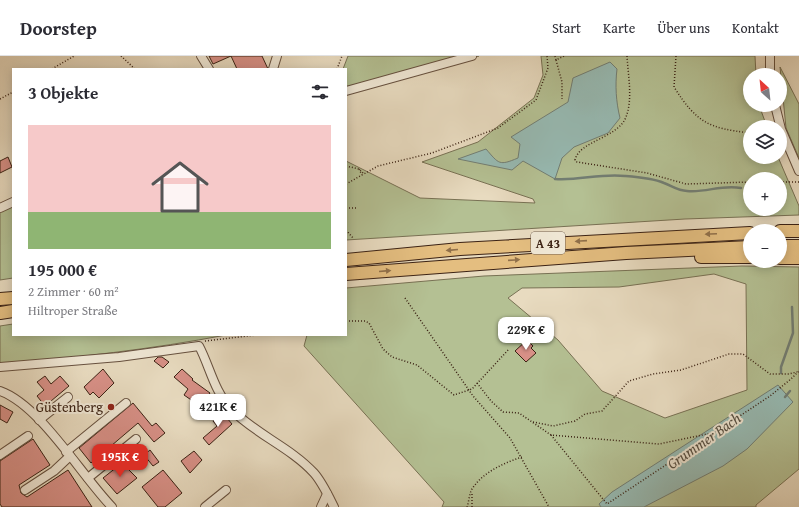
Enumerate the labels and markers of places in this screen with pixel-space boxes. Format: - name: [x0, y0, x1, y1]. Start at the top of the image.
- pin: 229K €: [493, 317, 559, 351]
- pin: 421K €: [185, 394, 251, 428]
- place label: Güstenberg: [36, 397, 103, 417]
- marker: Güstenberg: [106, 402, 116, 412]
- pin: 195K €: [87, 444, 153, 478]

